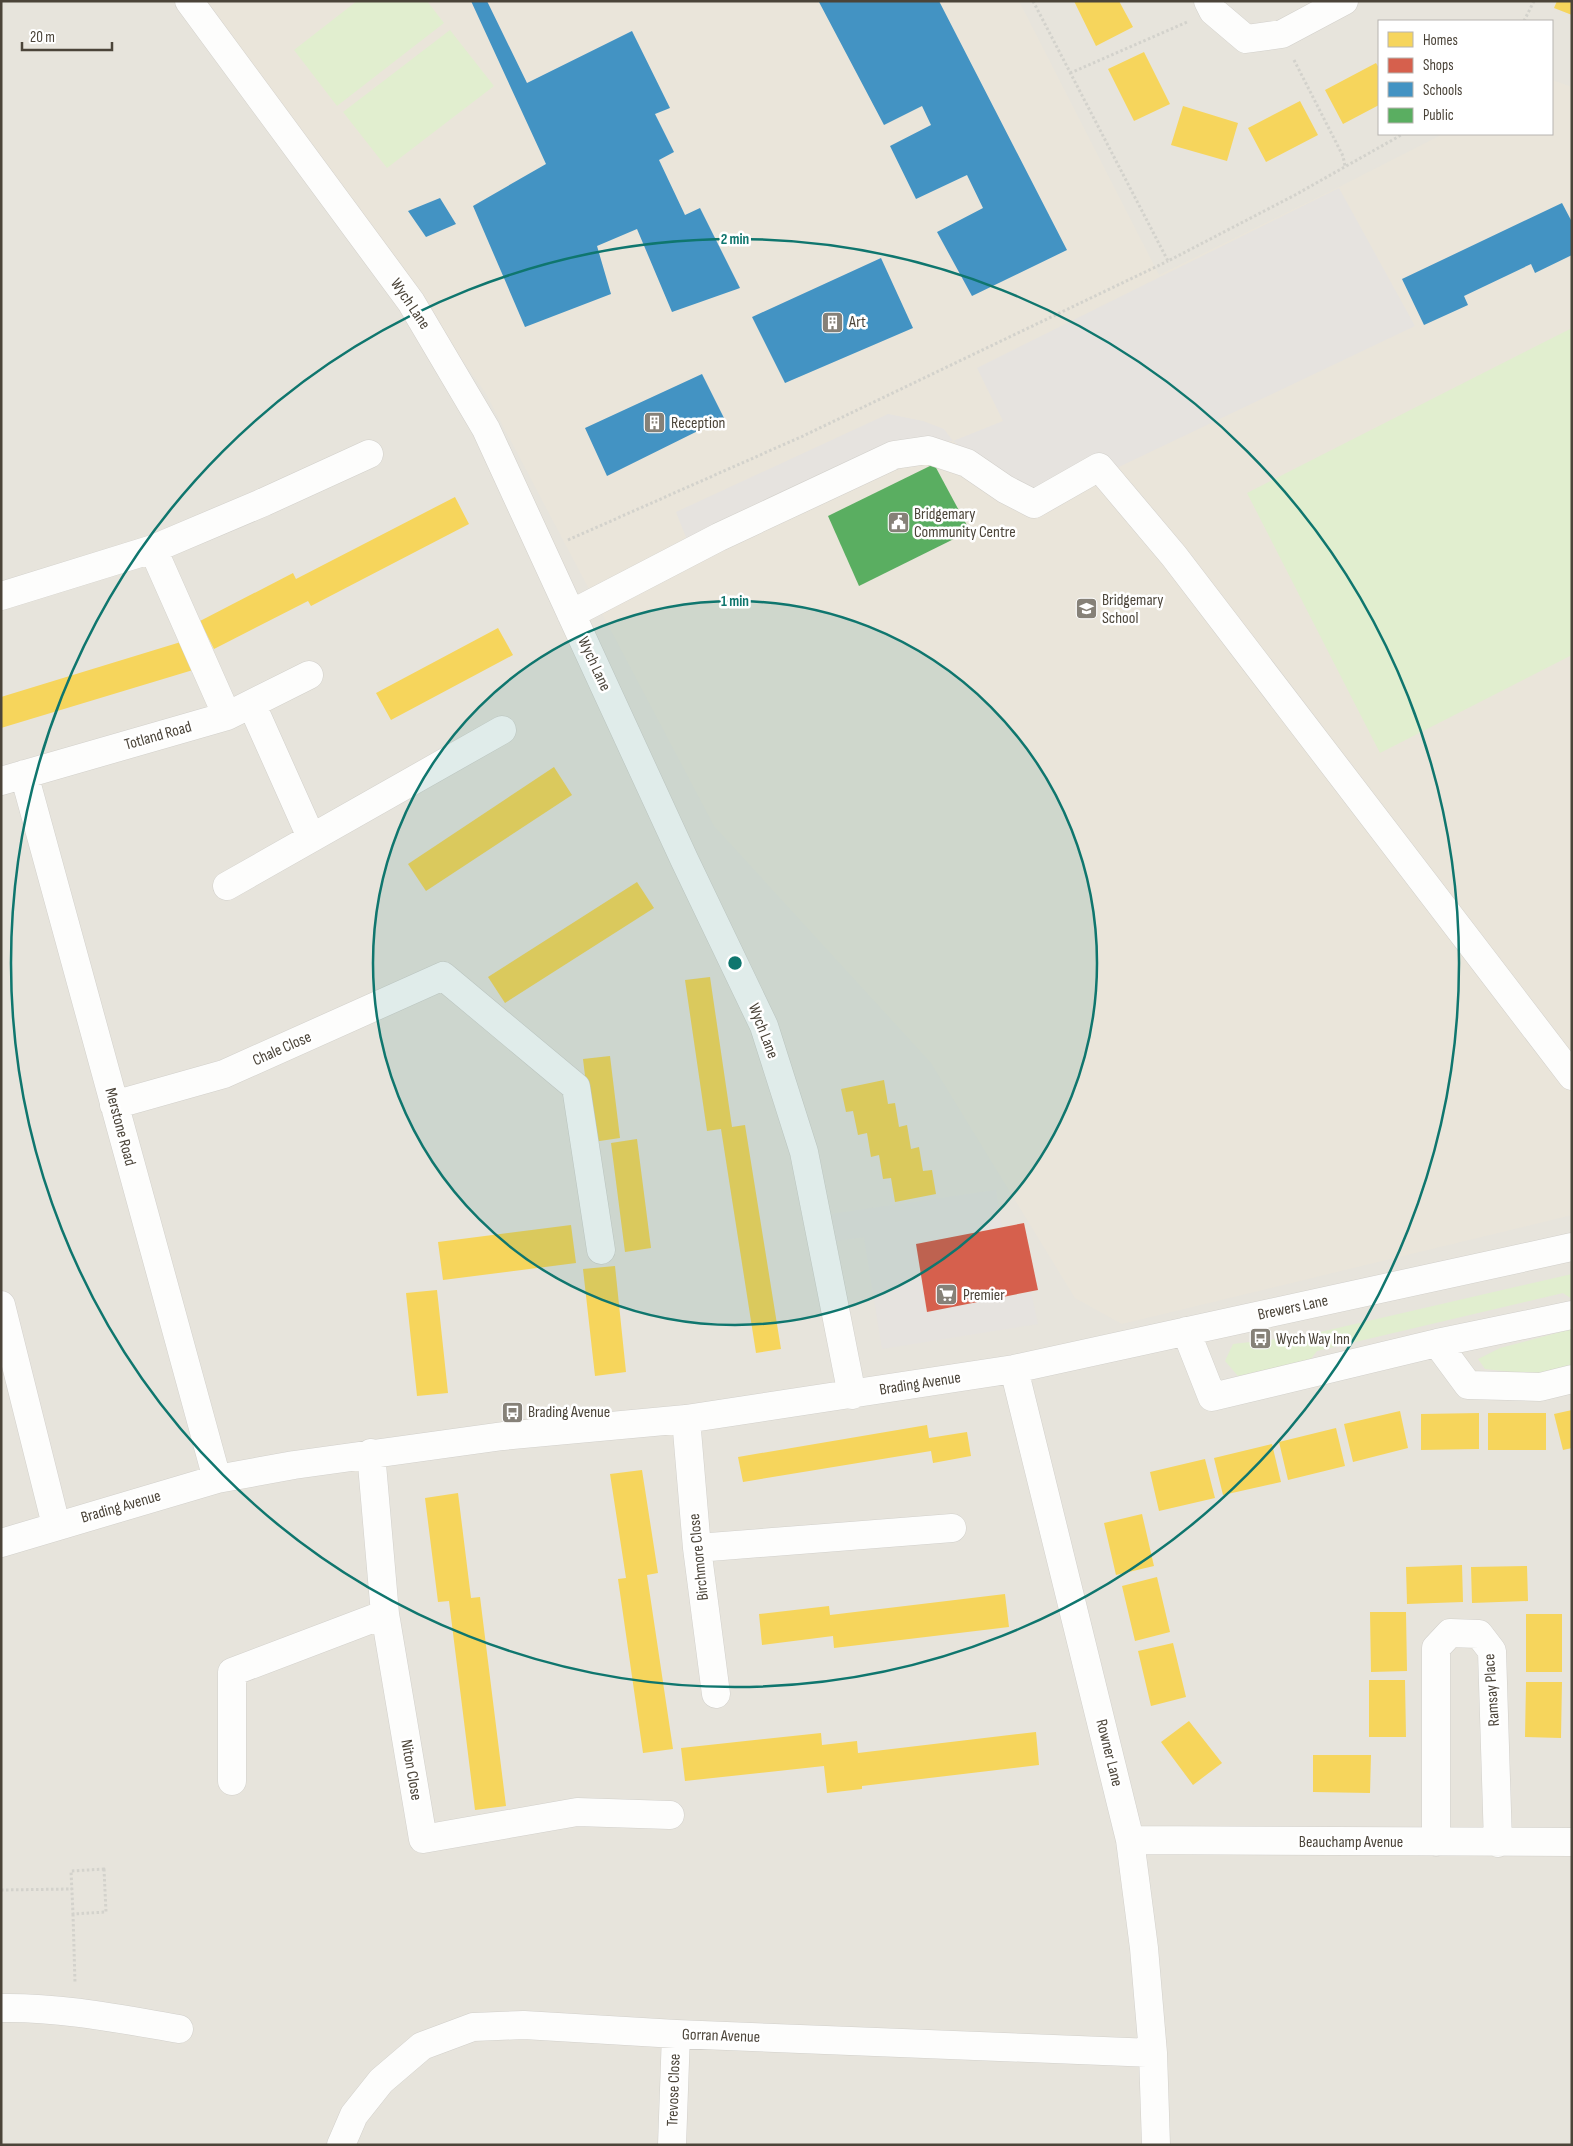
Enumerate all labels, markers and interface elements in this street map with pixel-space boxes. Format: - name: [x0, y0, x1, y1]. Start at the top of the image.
- scale bar: [22, 20, 112, 52]
- legend: [1378, 20, 1553, 135]
- text: 20 m: [30, 28, 55, 47]
- text: Homes: [1423, 31, 1458, 50]
- text: Shops: [1423, 56, 1454, 75]
- text: Schools: [1423, 81, 1462, 100]
- text: Public: [1423, 106, 1454, 125]
- text: 2 min: [721, 230, 749, 249]
- street label: Wych Lane: [386, 275, 434, 333]
- building icon: Art: [821, 310, 845, 334]
- place label: Art: [848, 313, 866, 332]
- building icon: Reception: [643, 411, 667, 435]
- place label: Reception: [671, 414, 725, 433]
- place label: Bridgemary Community Centre: [914, 505, 1016, 542]
- public building icon: Bridgemary Community Centre: [886, 511, 910, 535]
- place label: Bridgemary School: [1102, 591, 1163, 628]
- text: 1 min: [721, 592, 749, 611]
- school or university icon: Bridgemary School: [1074, 597, 1098, 621]
- street label: Wych Lane: [573, 634, 615, 694]
- street label: Totland Road: [122, 717, 194, 755]
- centre of rings: [726, 954, 744, 972]
- street label: Wych Lane: [744, 1001, 782, 1061]
- street label: Chale Close: [250, 1028, 314, 1070]
- street label: Merstone Road: [100, 1086, 140, 1168]
- supermarket icon: Premier: [935, 1283, 959, 1307]
- place label: Premier: [963, 1286, 1005, 1305]
- street label: Brewers Lane: [1256, 1291, 1330, 1325]
- bus stop icon: Wych Way Inn: [1248, 1327, 1272, 1351]
- place label: Wych Way Inn: [1276, 1330, 1350, 1349]
- street label: Brading Avenue: [878, 1368, 962, 1400]
- bus stop icon: Brading Avenue: [500, 1400, 524, 1424]
- place label: Brading Avenue: [528, 1403, 610, 1422]
- street label: Brading Avenue: [79, 1487, 163, 1527]
- street label: Birchmore Close: [685, 1513, 713, 1601]
- street label: Ramsay Place: [1480, 1653, 1504, 1727]
- street label: Rowner Lane: [1091, 1717, 1127, 1789]
- street label: Niton Close: [396, 1738, 426, 1802]
- street label: Beauchamp Avenue: [1299, 1833, 1403, 1852]
- street label: Gorran Avenue: [682, 2025, 760, 2047]
- street label: Trevose Close: [663, 2053, 685, 2127]

